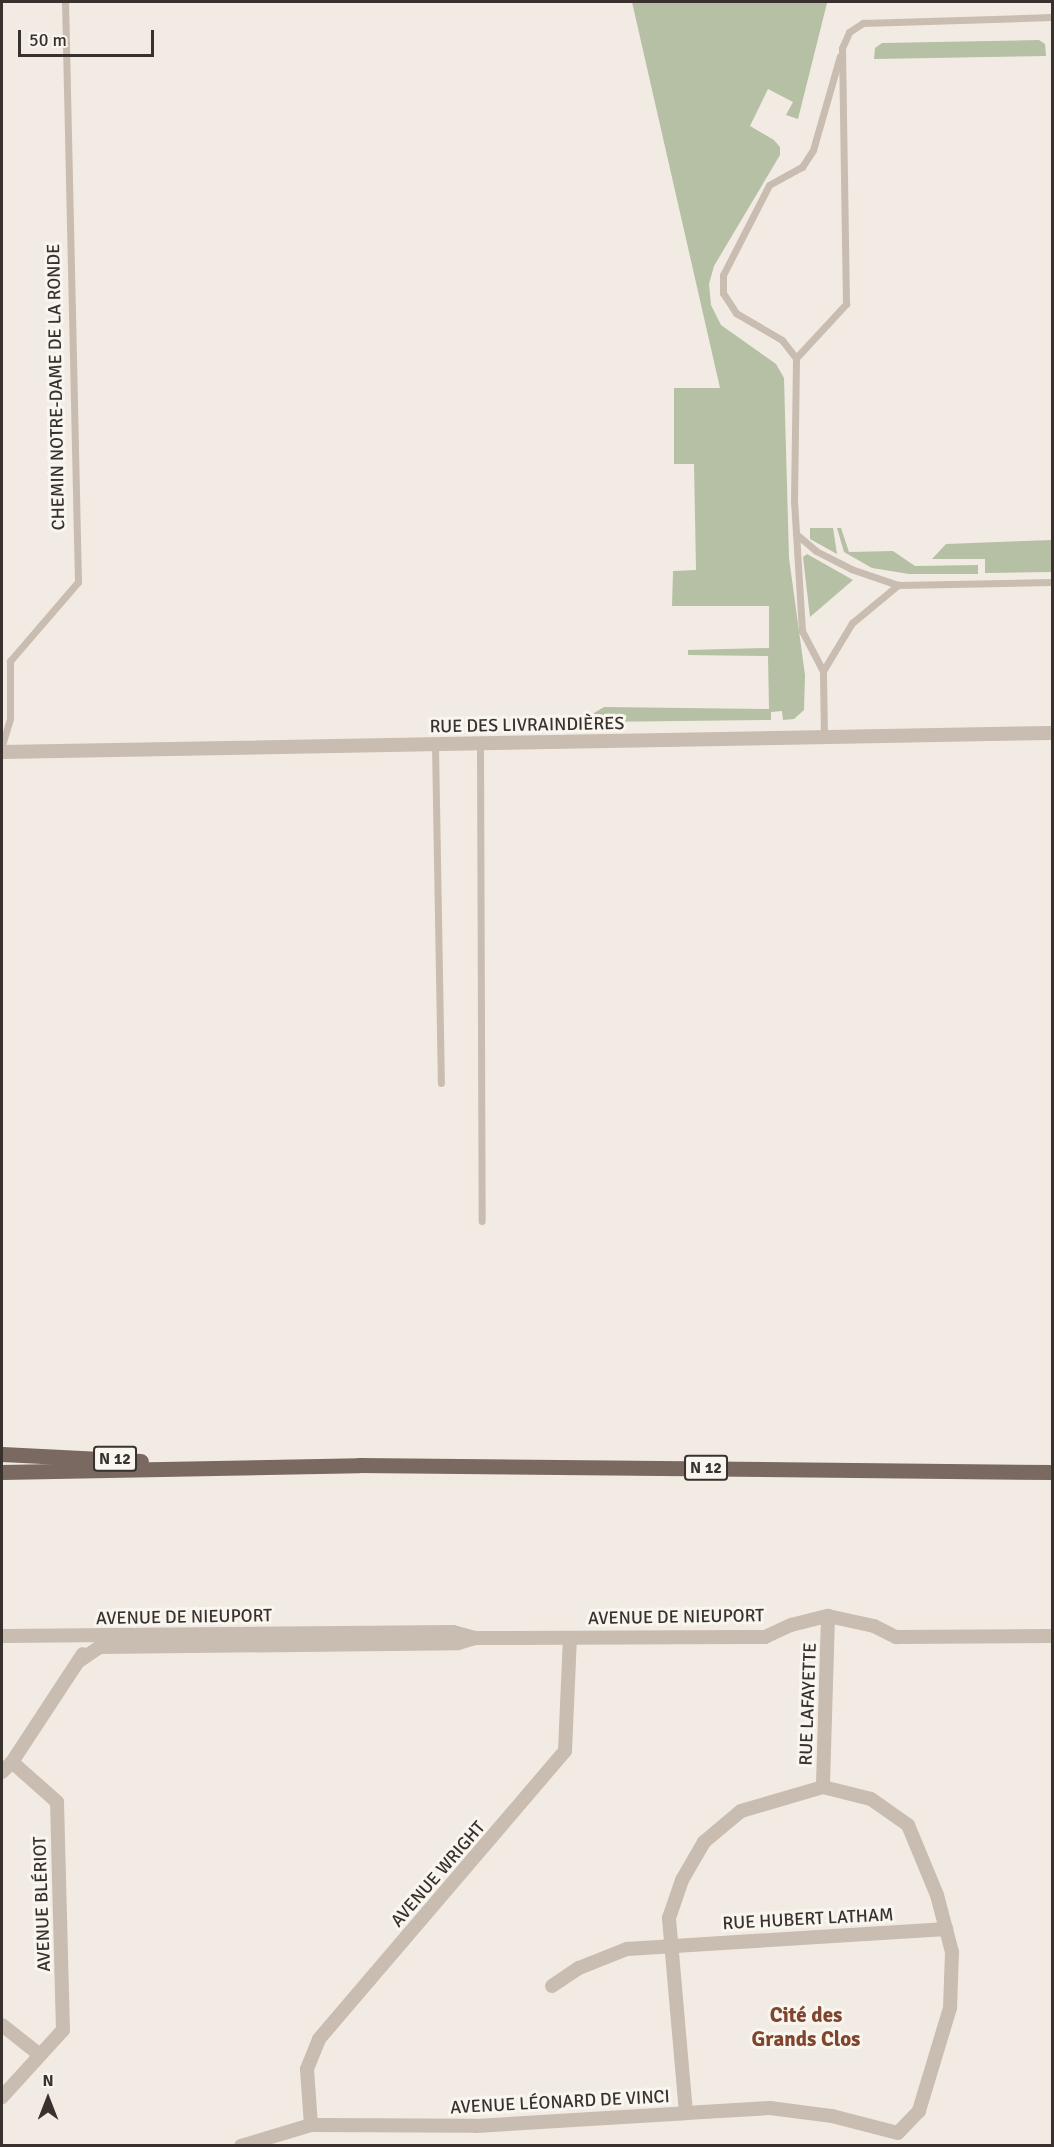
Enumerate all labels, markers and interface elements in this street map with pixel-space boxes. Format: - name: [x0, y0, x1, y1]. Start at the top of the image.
- scale bar: [21, 18, 158, 56]
- text: 50 m: [29, 29, 67, 51]
- street label: CHEMIN NOTRE-DAME DE LA RONDE: [43, 244, 69, 530]
- street label: RUE DES LIVRAINDIÈRES: [429, 713, 625, 737]
- road number: N 12: [92, 1446, 138, 1472]
- road number: N 12: [684, 1455, 728, 1481]
- street label: AVENUE DE NIEUPORT: [96, 1605, 272, 1629]
- street label: AVENUE DE NIEUPORT: [588, 1605, 764, 1629]
- street label: RUE LAFAYETTE: [795, 1642, 821, 1766]
- street label: AVENUE WRIGHT: [386, 1817, 490, 1931]
- street label: AVENUE BLÉRIOT: [29, 1836, 55, 1972]
- street label: RUE HUBERT LATHAM: [722, 1904, 894, 1934]
- district label: Cité des Grands Clos: [752, 2002, 860, 2052]
- north arrow: [18, 2069, 78, 2129]
- text: N: [42, 2071, 54, 2091]
- street label: AVENUE LÉONARD DE VINCI: [450, 2085, 670, 2119]

